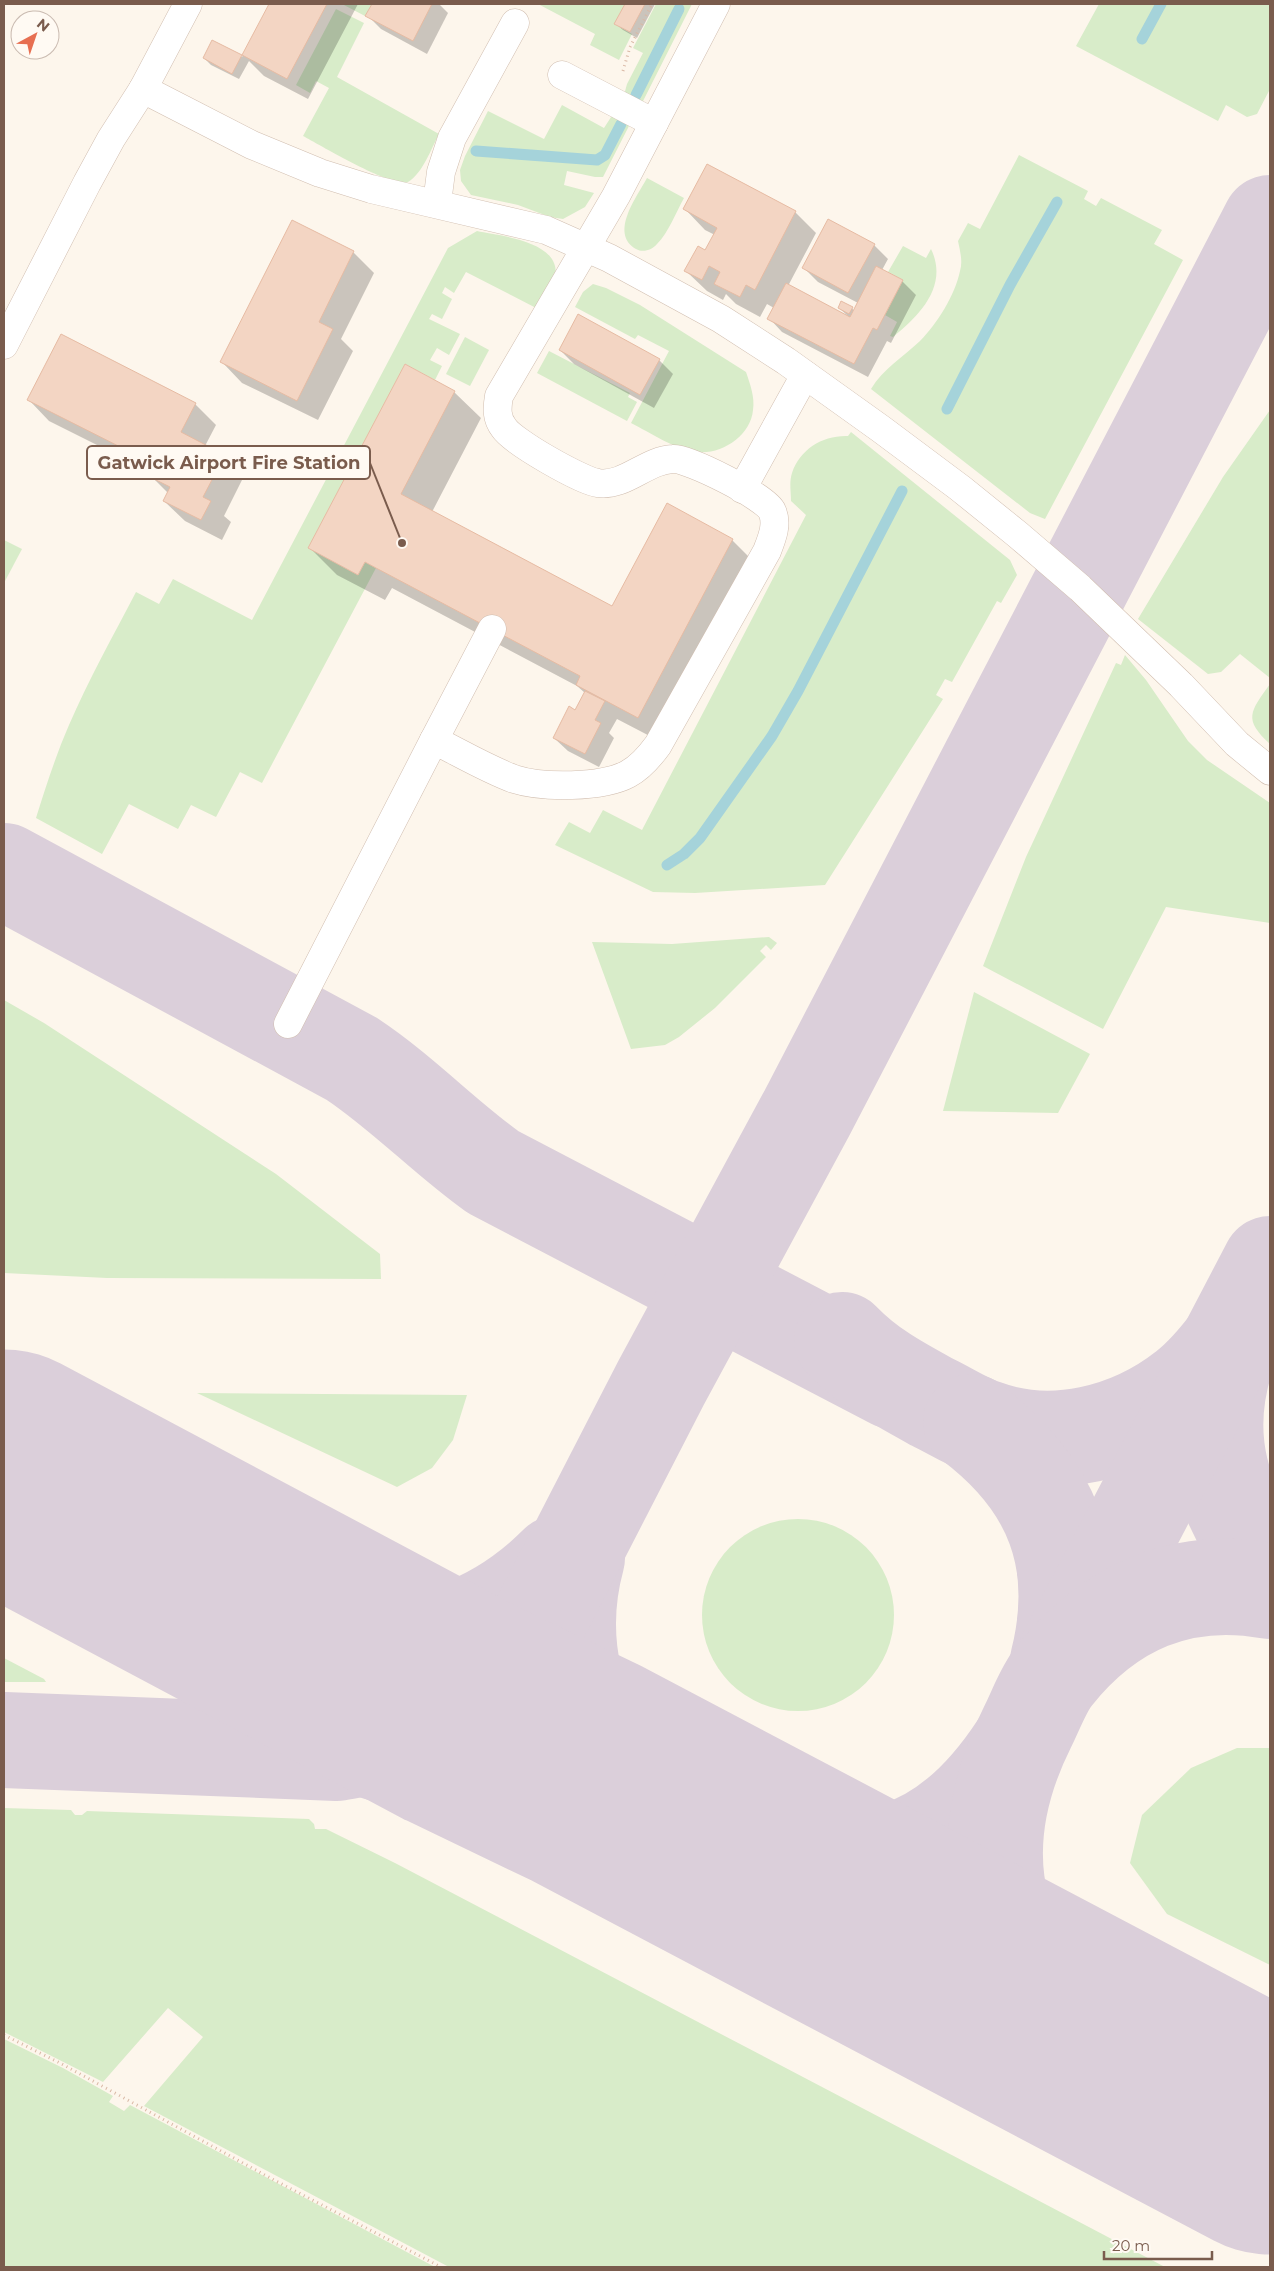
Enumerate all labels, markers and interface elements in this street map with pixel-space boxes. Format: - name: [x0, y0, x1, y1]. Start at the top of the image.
- north arrow: [10, 10, 60, 60]
- text: N: [33, 15, 53, 36]
- callout: Gatwick Airport Fire Station: [87, 446, 370, 479]
- text: Gatwick Airport Fire Station: [98, 452, 360, 474]
- scale bar: [1104, 2228, 1212, 2260]
- text: 20 m: [1112, 2236, 1150, 2255]

